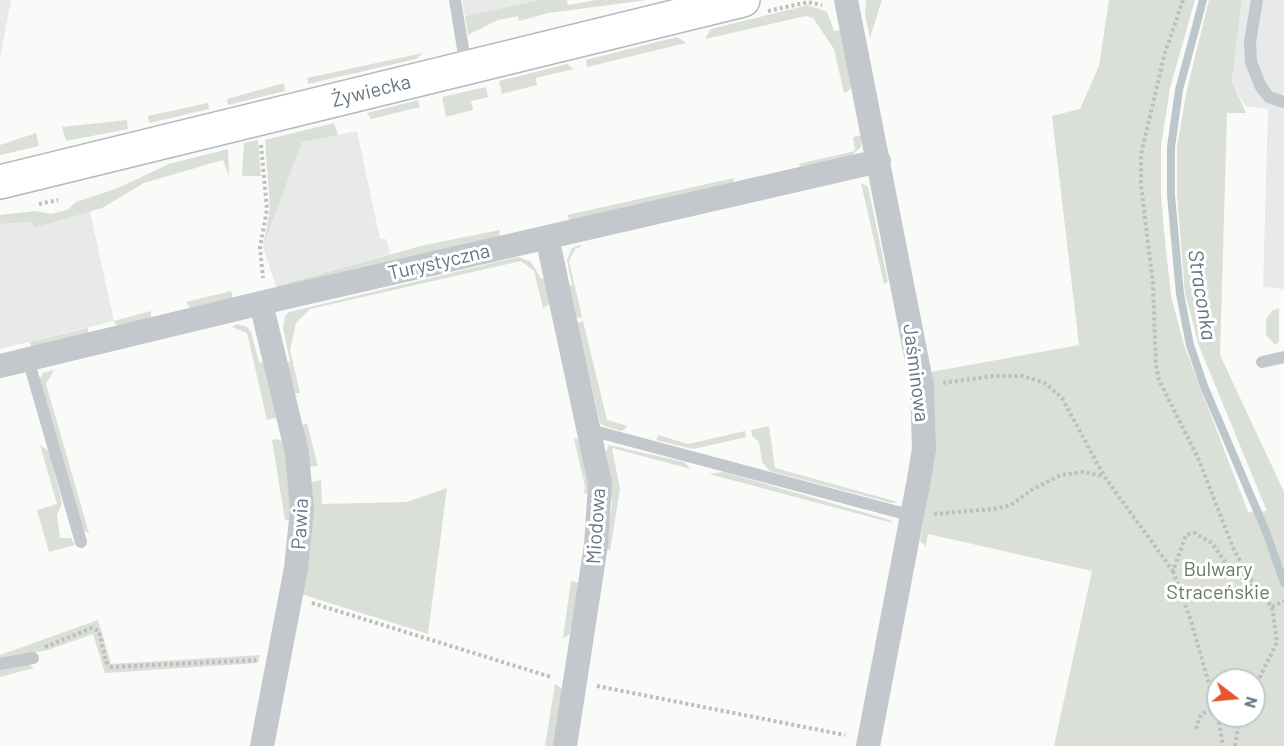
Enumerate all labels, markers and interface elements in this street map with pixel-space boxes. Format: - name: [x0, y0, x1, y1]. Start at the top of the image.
- street label: Żywiecka: [329, 70, 413, 112]
- street label: Turystyczna: [386, 239, 492, 285]
- water label: Straconka: [1182, 248, 1222, 342]
- street label: Jaśminowa: [898, 323, 934, 423]
- street label: Miodowa: [581, 487, 611, 565]
- street label: Pawia: [287, 498, 313, 550]
- park label: Bulwary Straceńskie: [1166, 557, 1270, 604]
- north arrow: [1206, 668, 1266, 728]
- text: N: [1241, 695, 1262, 710]

